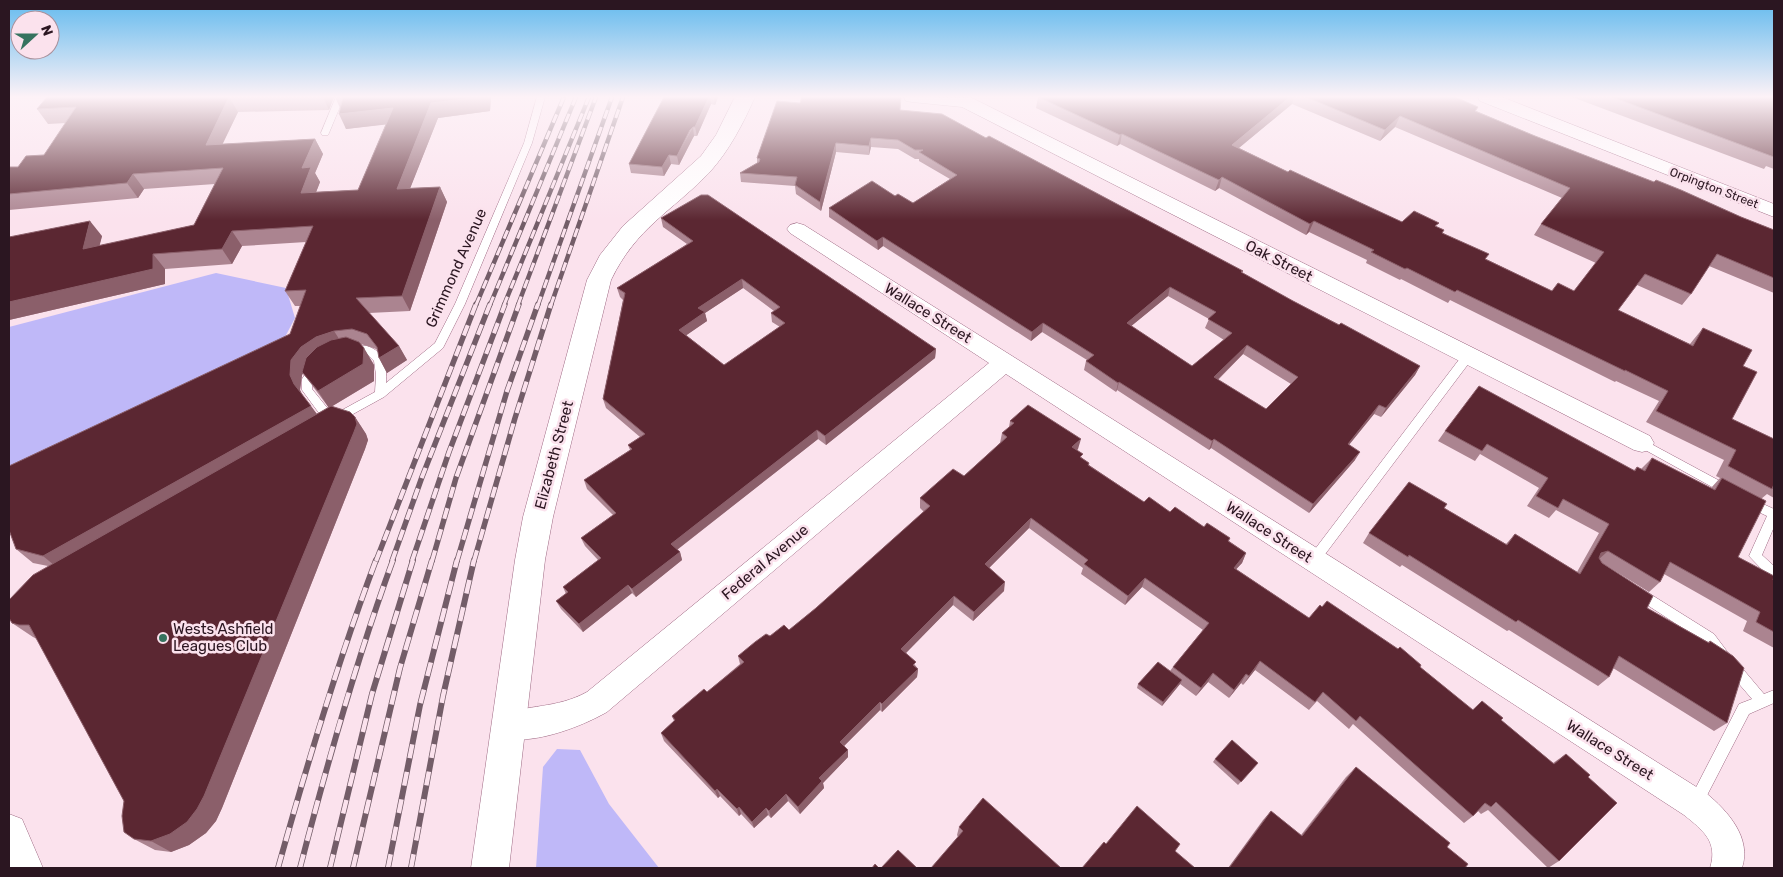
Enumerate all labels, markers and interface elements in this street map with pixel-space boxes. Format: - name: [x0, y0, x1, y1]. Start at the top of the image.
- north arrow: [10, 10, 60, 60]
- text: N: [37, 23, 56, 38]
- street label: Orpington Street: [1668, 165, 1761, 211]
- street label: Grimmond Avenue: [422, 206, 490, 330]
- street label: Oak Street: [1242, 236, 1316, 286]
- street label: Wallace Street: [881, 279, 975, 347]
- street label: Elizabeth Street: [531, 399, 577, 511]
- street label: Wallace Street: [1222, 497, 1316, 567]
- street label: Federal Avenue: [718, 521, 812, 603]
- place label: Wests Ashfield Leagues Club: [173, 620, 273, 655]
- marker: Wests Ashfield Leagues Club: [157, 632, 169, 644]
- street label: Wallace Street: [1563, 716, 1657, 784]

